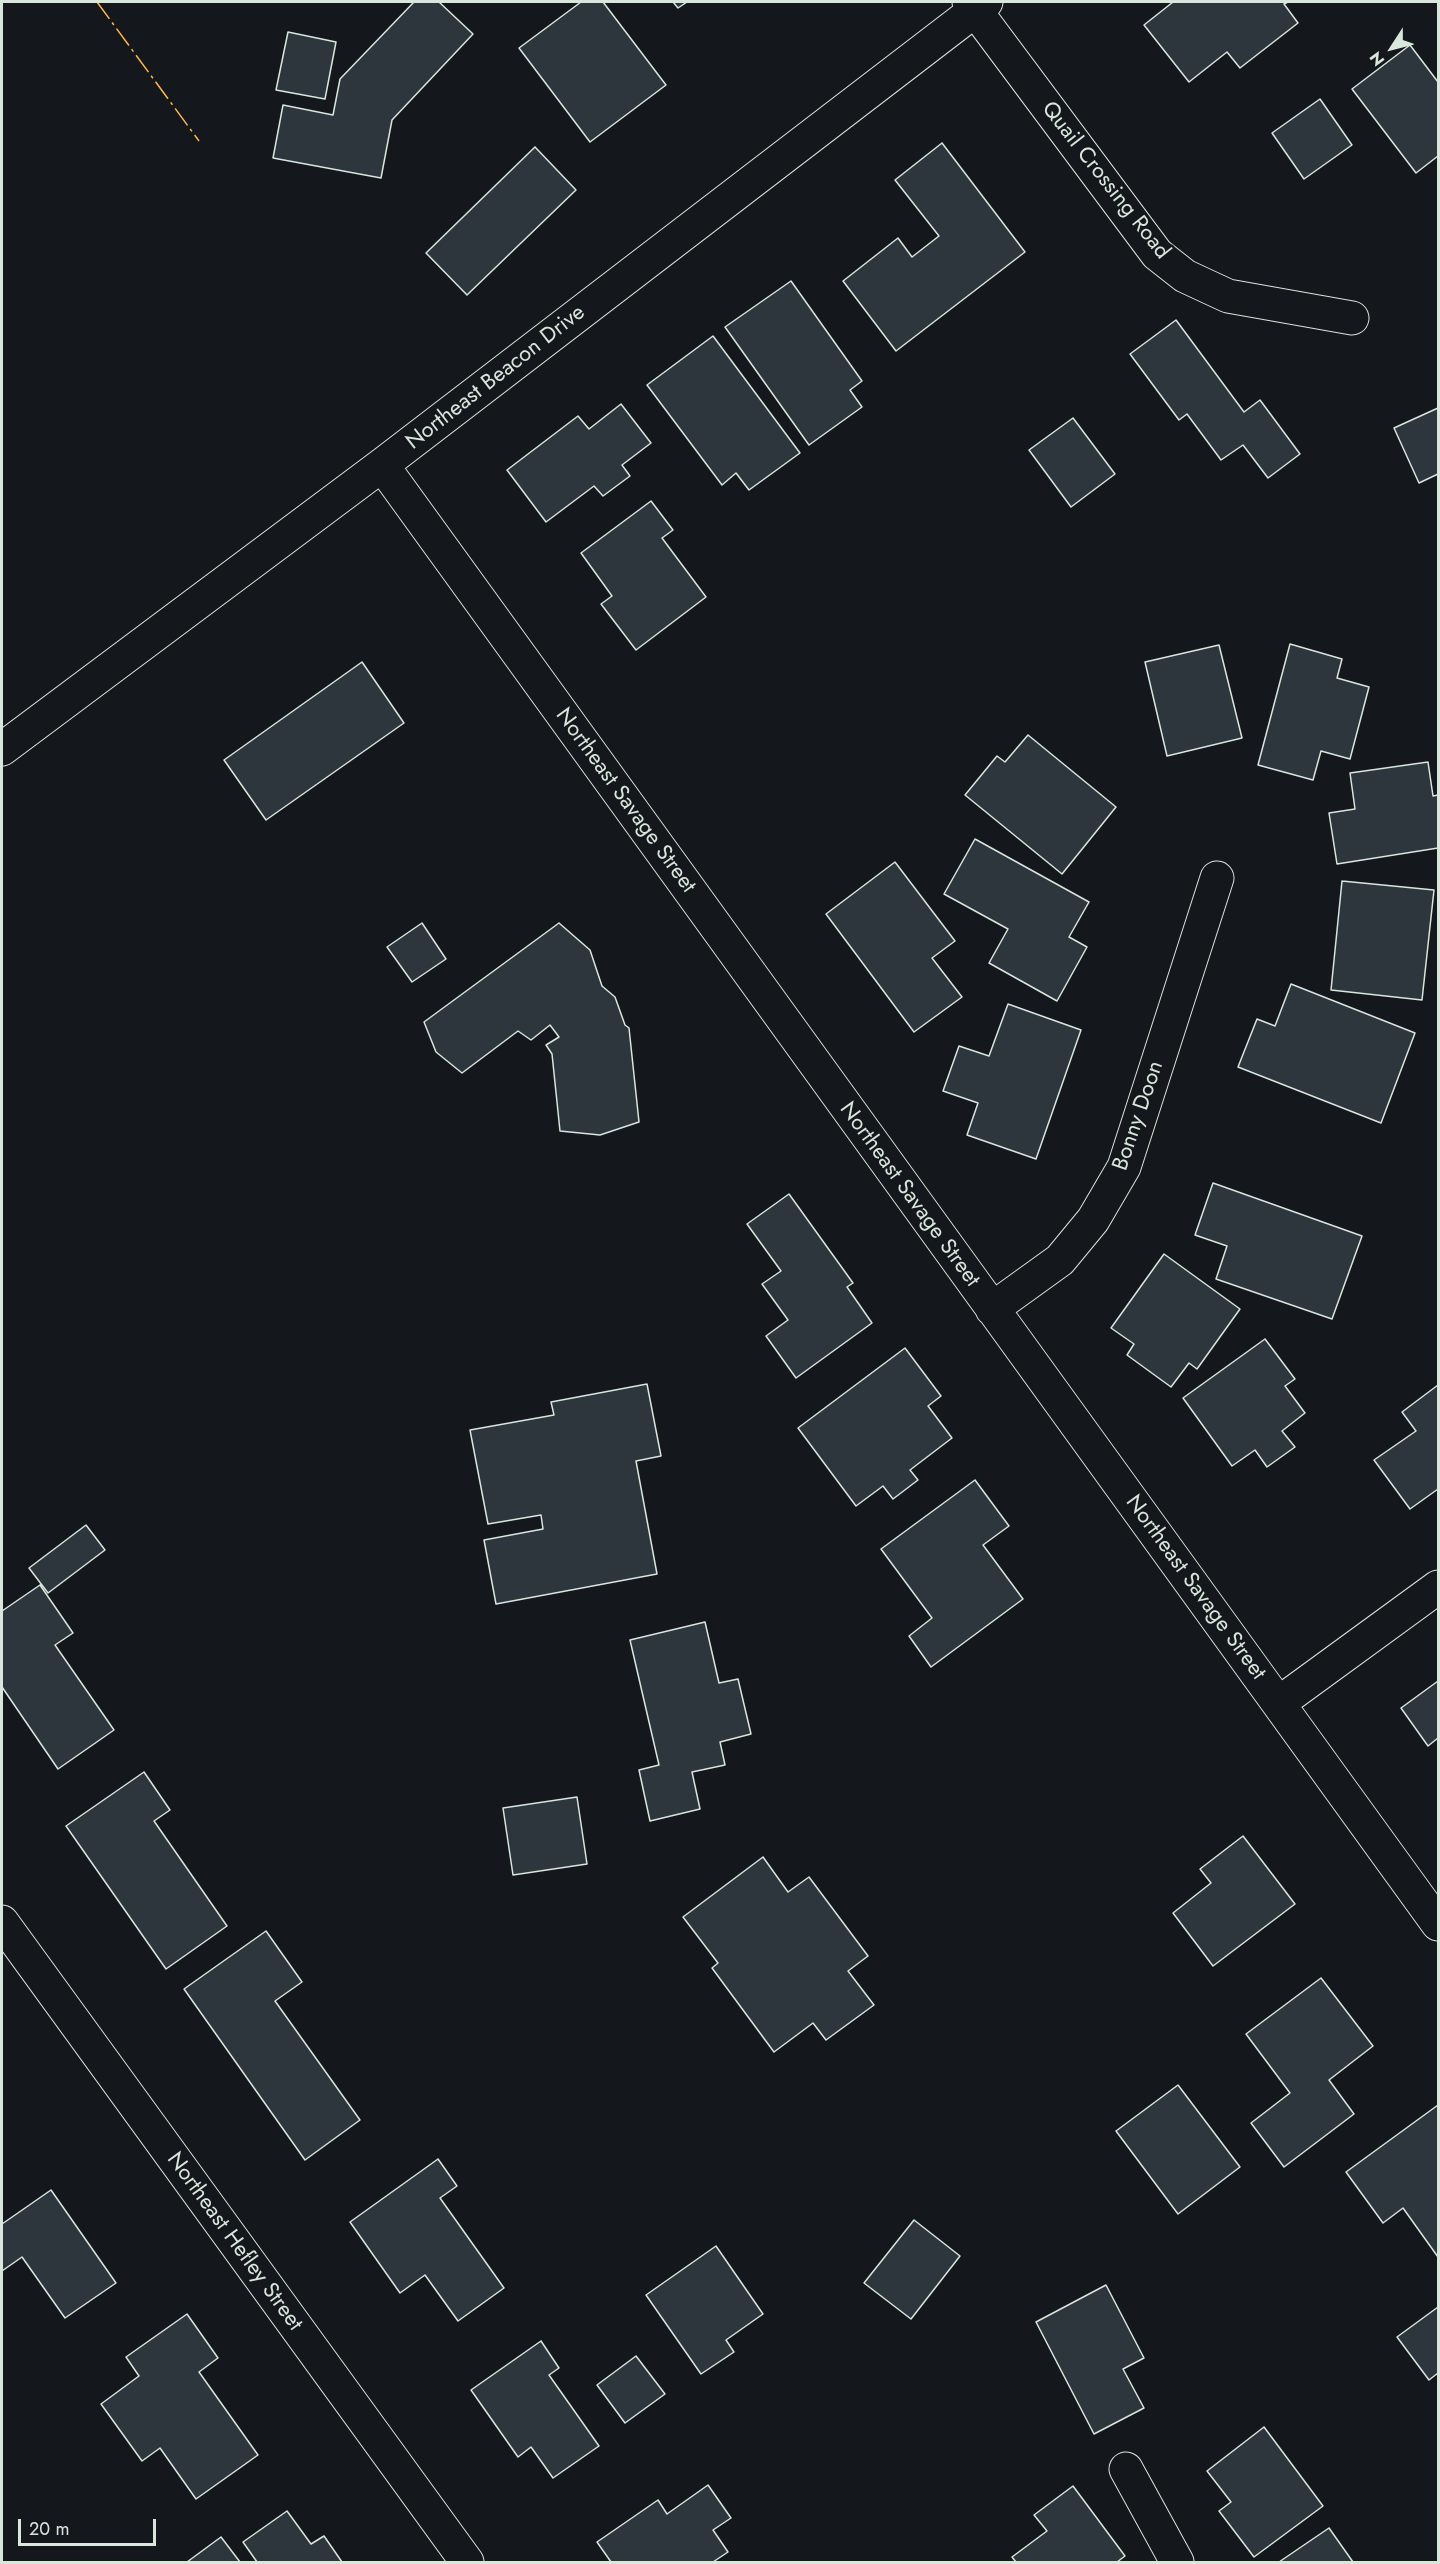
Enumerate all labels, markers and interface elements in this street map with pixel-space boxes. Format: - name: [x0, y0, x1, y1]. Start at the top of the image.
- north arrow: [1362, 18, 1422, 78]
- text: N: [1364, 47, 1390, 71]
- street label: Quail Crossing Road: [1035, 97, 1175, 265]
- street label: Northeast Beacon Drive: [401, 300, 591, 456]
- street label: Northeast Savage Street: [549, 704, 701, 898]
- street label: Bonny Doon: [1108, 1058, 1170, 1174]
- street label: Northeast Savage Street: [833, 1098, 985, 1292]
- street label: Northeast Savage Street: [1119, 1491, 1271, 1685]
- street label: Northeast Hefley Street: [160, 2148, 308, 2336]
- scale bar: [21, 2507, 159, 2545]
- text: 20 m: [29, 2516, 69, 2542]

